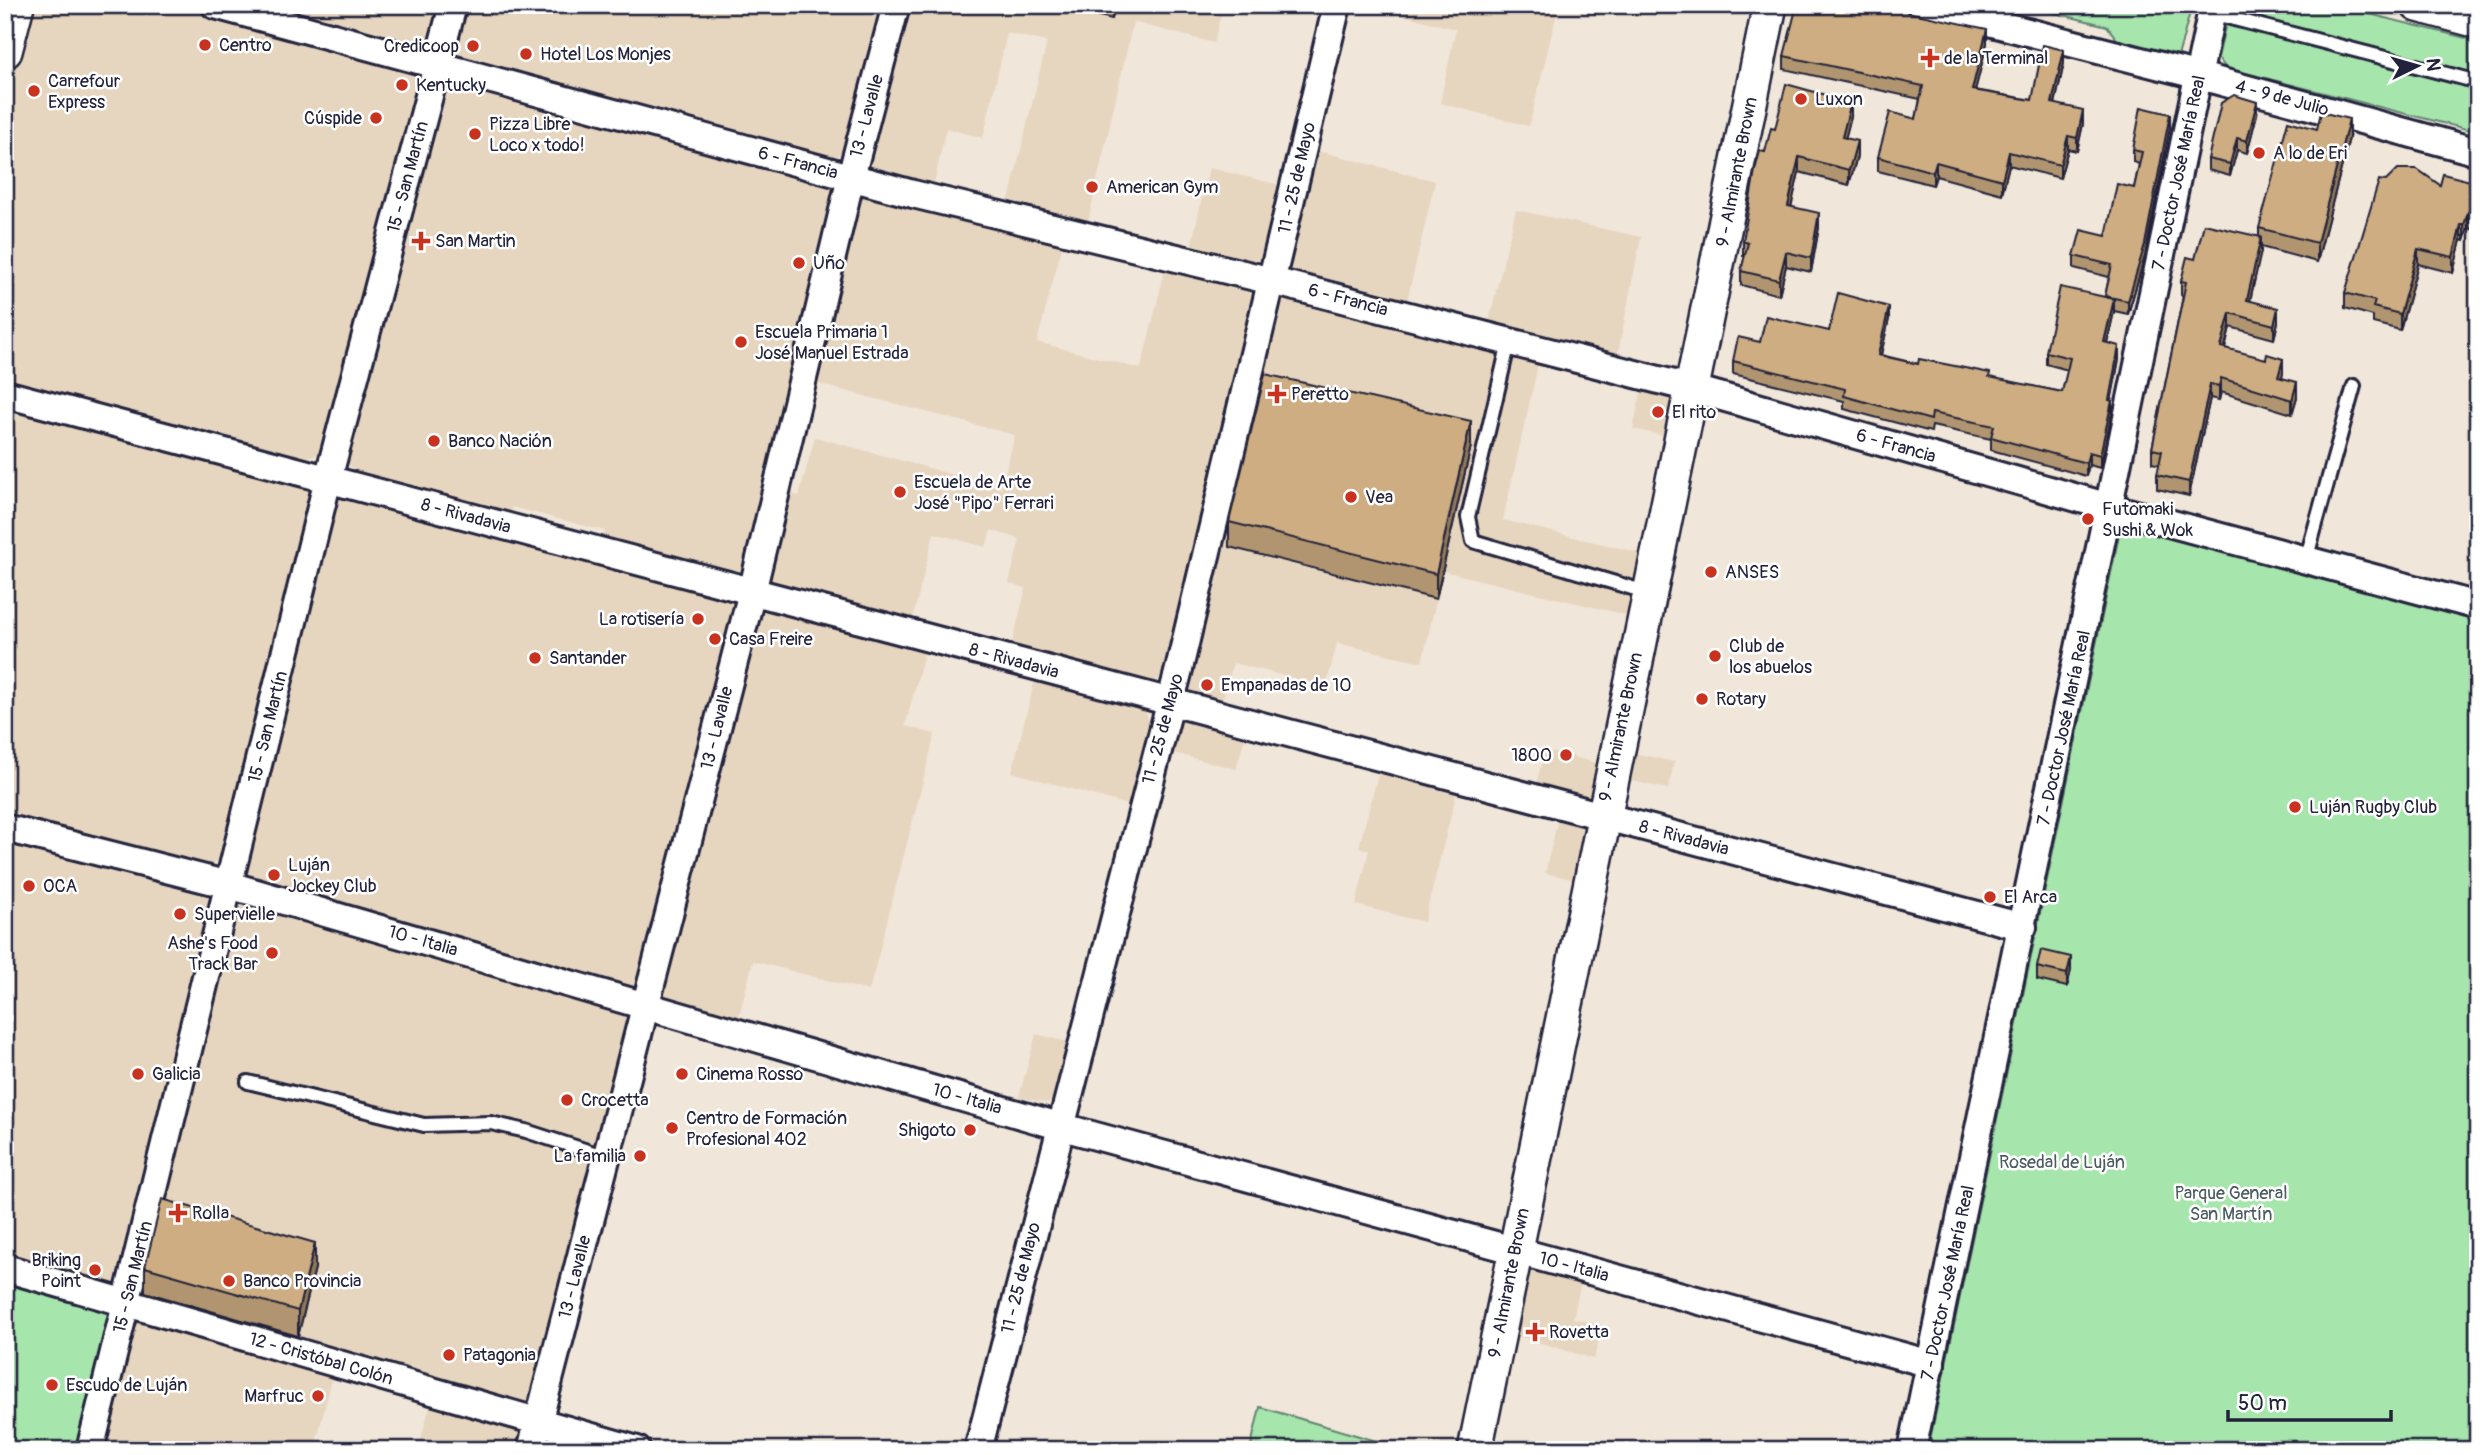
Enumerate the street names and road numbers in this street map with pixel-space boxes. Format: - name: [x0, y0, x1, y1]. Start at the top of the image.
- street label: 13 - Lavalle: [845, 72, 889, 160]
- street label: 7 - Doctor José María Real: [2147, 73, 2211, 273]
- street label: 4 - 9 de Julio: [2233, 75, 2332, 122]
- street label: 9 - Almirante Brown: [1711, 95, 1763, 249]
- street label: 15 - San Martín: [382, 119, 434, 235]
- street label: 11 - 25 de Mayo: [1273, 120, 1321, 236]
- street label: 6 - Francia: [755, 141, 841, 185]
- street label: 6 - Francia: [1305, 278, 1391, 322]
- street label: 6 - Francia: [1853, 424, 1939, 468]
- street label: 8 - Rivadavia: [419, 493, 513, 539]
- street label: 7 - Doctor José María Real: [2032, 628, 2096, 828]
- street label: 8 - Rivadavia: [967, 638, 1061, 684]
- street label: 9 - Almirante Brown: [1594, 650, 1648, 804]
- street label: 15 - San Martín: [243, 668, 293, 786]
- street label: 11 - 25 de Mayo: [1137, 671, 1189, 787]
- street label: 13 - Lavalle: [696, 684, 738, 772]
- street label: 8 - Rivadavia: [1637, 815, 1731, 861]
- street label: 10 - Italia: [386, 920, 460, 962]
- street label: 10 - Italia: [930, 1078, 1004, 1120]
- street label: 7 - Doctor José María Real: [1916, 1183, 1980, 1383]
- street label: 9 - Almirante Brown: [1483, 1206, 1535, 1360]
- street label: 15 - San Martín: [108, 1218, 158, 1336]
- street label: 11 - 25 de Mayo: [996, 1220, 1046, 1336]
- street label: 13 - Lavalle: [554, 1233, 596, 1321]
- street label: 10 - Italia: [1537, 1247, 1611, 1287]
- street label: 12 - Cristóbal Colón: [246, 1327, 396, 1391]

